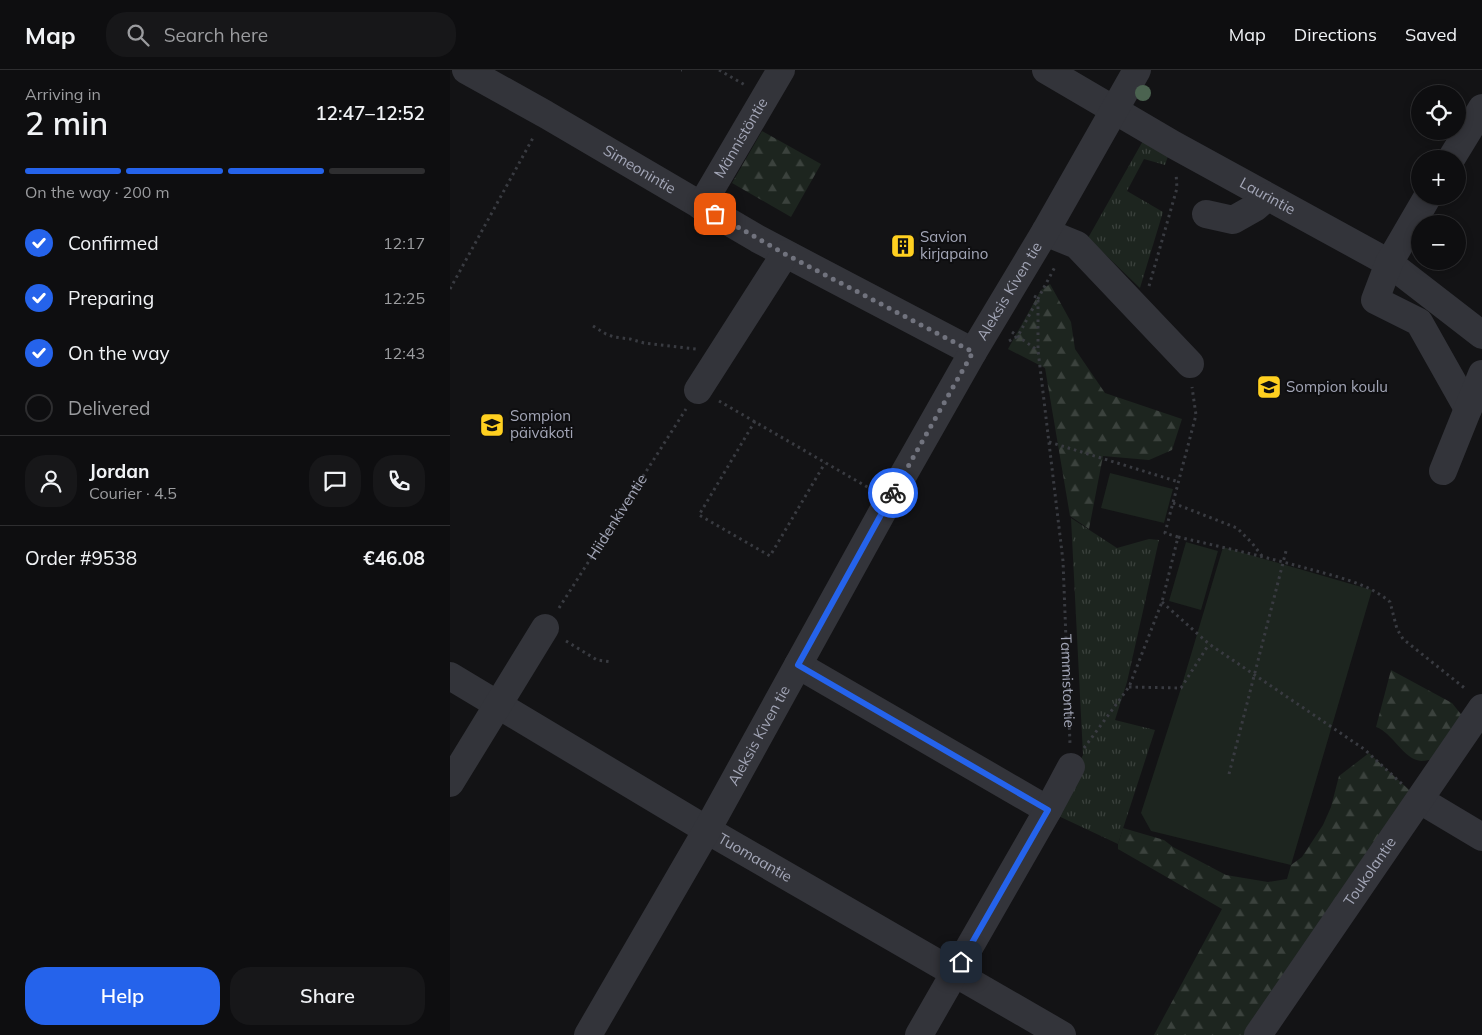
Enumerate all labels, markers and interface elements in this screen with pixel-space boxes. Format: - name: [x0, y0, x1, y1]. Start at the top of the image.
- search box: [106, 12, 456, 57]
- text: Map: [25, 20, 76, 50]
- icon: search: [124, 21, 152, 49]
- text: Search here: [164, 23, 268, 47]
- text: Map: [1229, 23, 1266, 46]
- text: Directions: [1294, 23, 1377, 46]
- text: Saved: [1405, 23, 1457, 46]
- text: Arriving in: [25, 84, 101, 104]
- map controls: [1411, 85, 1466, 270]
- button: locate: [1411, 85, 1466, 140]
- street label: Männistöntie: [710, 94, 772, 181]
- text: 12:47–12:52: [315, 101, 425, 125]
- text: 2 min: [25, 103, 108, 143]
- street label: Simeonintie: [600, 140, 680, 198]
- button: +: [1411, 150, 1466, 205]
- street label: Laurintie: [1237, 173, 1299, 219]
- text: On the way · 200 m: [25, 182, 170, 202]
- pin: [694, 193, 736, 235]
- icon: bag: [701, 200, 729, 228]
- button: −: [1411, 215, 1466, 270]
- place label: Savion kirjapaino: [920, 227, 988, 263]
- icon: check: [25, 229, 53, 257]
- text: Confirmed: [68, 231, 159, 255]
- text: 12:17: [383, 233, 425, 253]
- building icon: Savion kirjapaino: [890, 233, 916, 259]
- street label: Aleksis Kiven tie: [972, 238, 1046, 344]
- icon: check: [25, 284, 53, 312]
- text: Preparing: [68, 286, 154, 310]
- text: 12:25: [383, 288, 425, 308]
- icon: check: [25, 339, 53, 367]
- text: On the way: [68, 341, 170, 365]
- text: 12:43: [383, 343, 425, 363]
- school or university icon: Sompion koulu: [1256, 374, 1282, 400]
- place label: Sompion koulu: [1286, 377, 1388, 396]
- text: Delivered: [68, 396, 150, 420]
- place label: Sompion päiväkoti: [510, 406, 573, 442]
- school or university icon: Sompion päiväkoti: [479, 412, 505, 438]
- button: person: [25, 455, 77, 507]
- button: chat: [309, 455, 361, 507]
- button: phone: [373, 455, 425, 507]
- text: Jordan: [89, 459, 149, 483]
- courier: [868, 468, 918, 518]
- street label: Hiidenkiventie: [582, 470, 651, 563]
- icon: bike: [879, 479, 907, 507]
- text: Courier · 4.5: [89, 483, 177, 503]
- text: Order #9538: [25, 546, 137, 570]
- text: €46.08: [363, 546, 425, 570]
- street label: Tammistontie: [1057, 634, 1079, 728]
- street label: Aleksis Kiven tie: [723, 682, 794, 789]
- street label: Tuomaantie: [715, 828, 796, 886]
- street label: Toukolantie: [1339, 833, 1400, 910]
- pin: [940, 941, 982, 983]
- icon: home: [947, 948, 975, 976]
- button: Help: [25, 967, 220, 1025]
- button: Share: [230, 967, 425, 1025]

